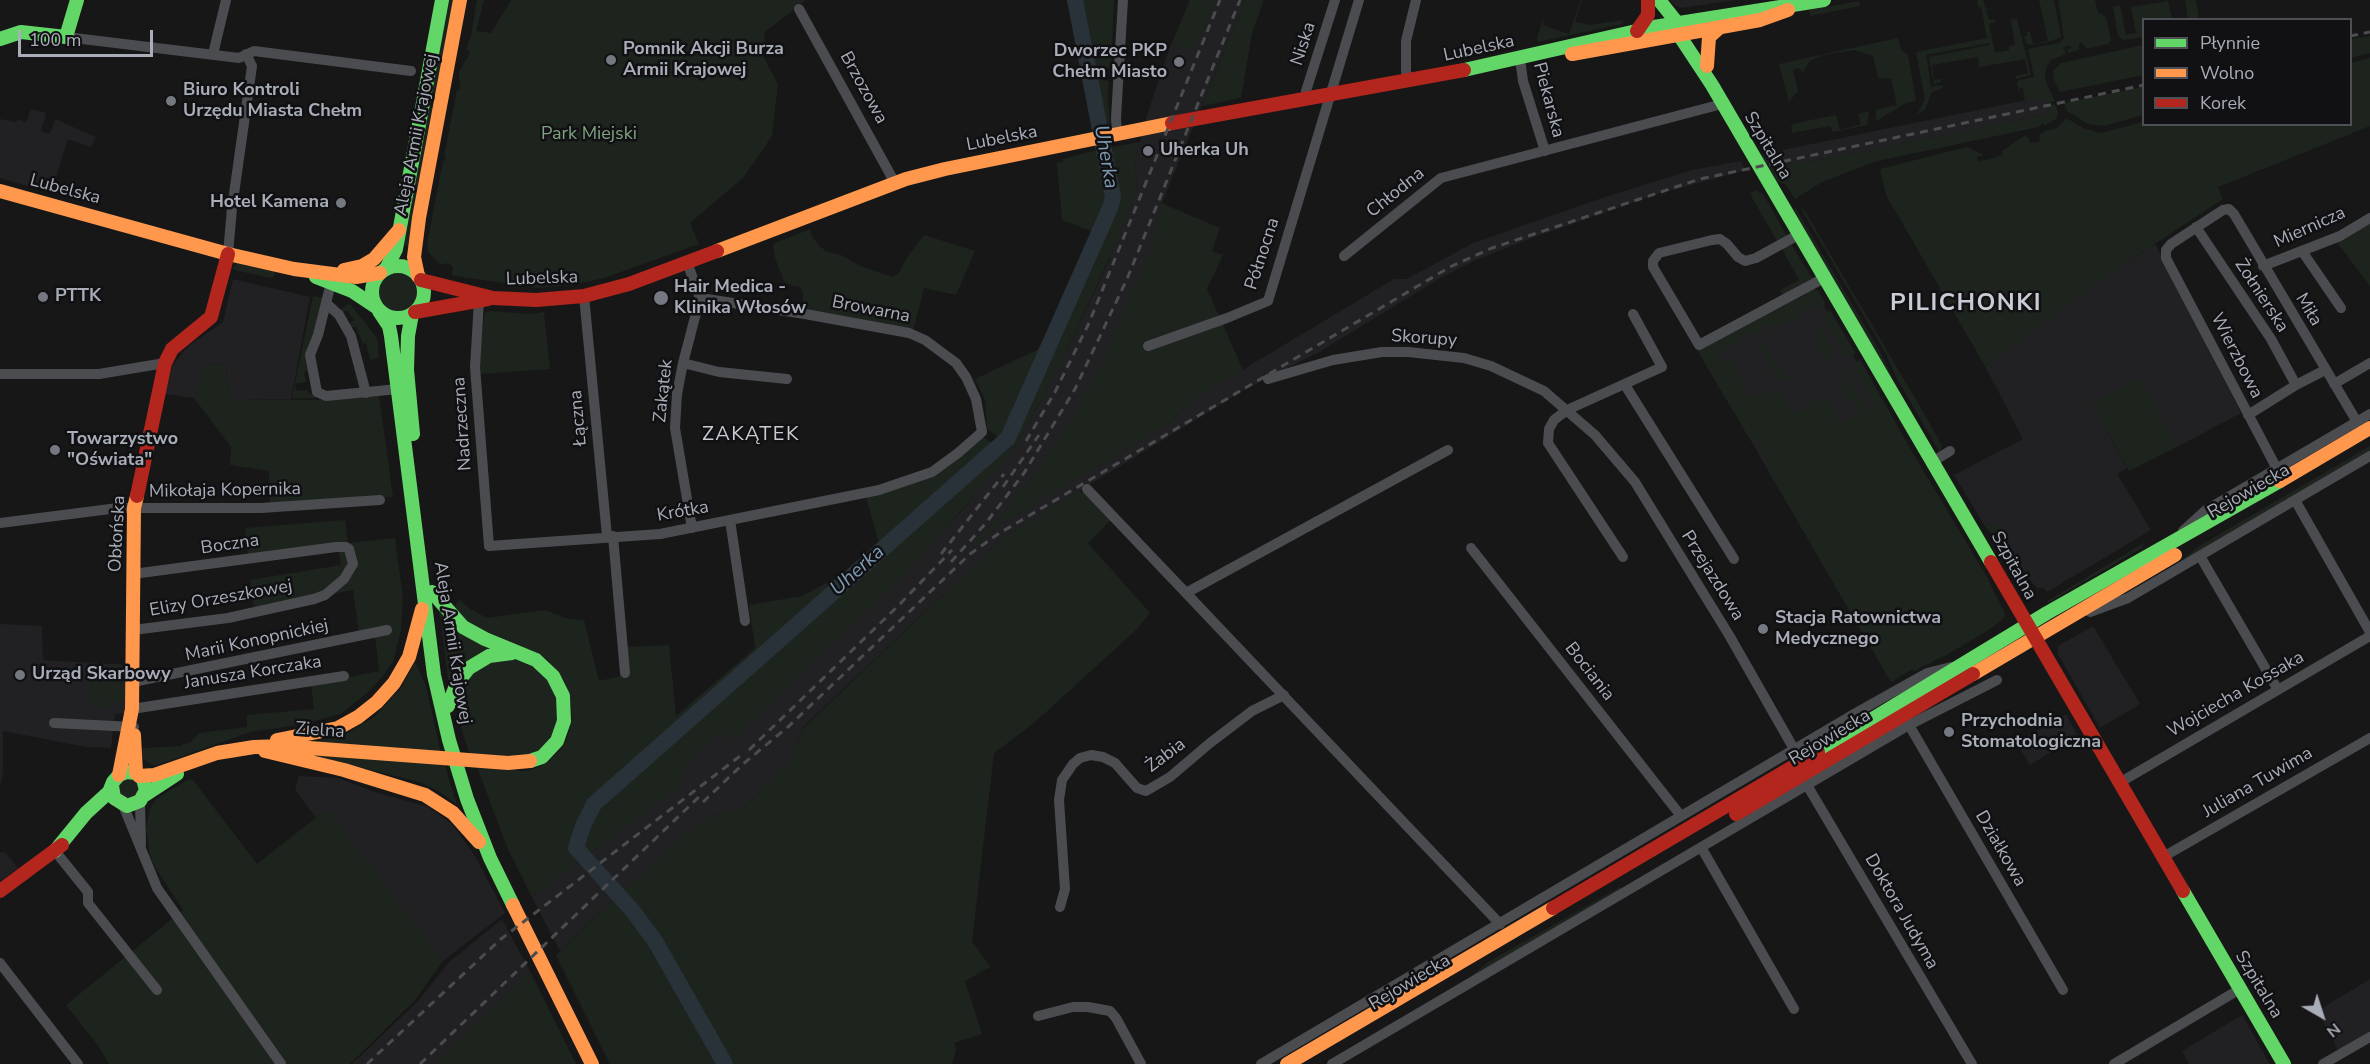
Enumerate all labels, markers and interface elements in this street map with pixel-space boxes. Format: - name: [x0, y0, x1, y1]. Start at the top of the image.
- scale bar: [21, 18, 156, 56]
- legend: [2142, 18, 2352, 126]
- street label: Niska: [1287, 19, 1321, 69]
- text: 100 m: [29, 28, 81, 52]
- street label: Lubelska: [1441, 31, 1517, 67]
- text: Płynnie: [2200, 31, 2260, 55]
- place label: Pomnik Akcji Burza Armii Krajowej: [623, 39, 784, 82]
- place label: Dworzec PKP Chełm Miasto: [1052, 41, 1167, 84]
- street label: Brzozowa: [834, 48, 892, 128]
- street label: Aleja Armii Krajowej: [391, 52, 443, 218]
- marker: Pomnik Akcji Burza Armii Krajowej: [604, 53, 618, 67]
- marker: Dworzec PKP Chełm Miasto: [1172, 55, 1186, 69]
- street label: Piekarska: [1528, 60, 1568, 140]
- text: Wolno: [2200, 61, 2254, 85]
- place label: Biuro Kontroli Urzędu Miasta Chełm: [183, 80, 362, 122]
- text: Korek: [2200, 91, 2246, 115]
- marker: Biuro Kontroli Urzędu Miasta Chełm: [164, 94, 178, 108]
- street label: Szpitalna: [1738, 108, 1796, 184]
- street label: Lubelska: [965, 122, 1039, 156]
- water label: Uherka: [1088, 123, 1122, 191]
- park label: Park Miejski: [541, 124, 637, 146]
- place label: Uherka Uh: [1160, 140, 1249, 162]
- marker: Uherka Uh: [1141, 144, 1155, 158]
- street label: Chłodna: [1363, 163, 1429, 223]
- street label: Lubelska: [27, 170, 103, 210]
- place label: Hotel Kamena: [210, 192, 329, 214]
- marker: Hotel Kamena: [334, 196, 348, 210]
- street label: Miernicza: [2271, 203, 2349, 253]
- street label: Północna: [1241, 215, 1285, 293]
- street label: Żołnierska: [2229, 255, 2293, 337]
- street label: Lubelska: [506, 267, 578, 291]
- place label: Hair Medica - Klinika Włosów: [674, 277, 806, 320]
- place label: PTTK: [55, 286, 101, 308]
- marker: Hair Medica - Klinika Włosów: [652, 289, 670, 307]
- marker: PTTK: [36, 290, 50, 304]
- district label: PILICHONKI: [1890, 290, 2042, 318]
- street label: Miła: [2290, 290, 2326, 330]
- street label: Browarna: [830, 292, 912, 328]
- street label: Wierzbowa: [2205, 310, 2267, 402]
- street label: Skorupy: [1390, 326, 1458, 352]
- street label: Zakątek: [650, 358, 678, 424]
- street label: Nadrzeczna: [449, 376, 477, 472]
- street label: Łączna: [566, 389, 592, 447]
- district label: ZAKĄTEK: [702, 423, 800, 447]
- place label: Towarzystwo "Oświata": [67, 429, 178, 472]
- marker: Towarzystwo "Oświata": [48, 443, 62, 457]
- street label: Rejowiecka: [2204, 460, 2294, 524]
- street label: Mikołaja Kopernika: [149, 479, 301, 503]
- street label: Obłońska: [105, 495, 131, 573]
- street label: Krótka: [655, 497, 711, 527]
- street label: Przejazdowa: [1676, 527, 1748, 625]
- street label: Szpitalna: [1985, 528, 2041, 604]
- street label: Boczna: [199, 530, 261, 560]
- water label: Uherka: [826, 541, 890, 601]
- street label: Aleja Armii Krajowej: [428, 560, 476, 726]
- street label: Elizy Orzeszkowej: [148, 576, 294, 622]
- place label: Stacja Ratownictwa Medycznego: [1775, 608, 1941, 650]
- street label: Marii Konopnickiej: [183, 615, 331, 667]
- marker: Stacja Ratownictwa Medycznego: [1756, 622, 1770, 636]
- street label: Bociania: [1560, 638, 1618, 706]
- street label: Wojciecha Kossaka: [2164, 647, 2308, 743]
- street label: Janusza Korczaka: [183, 651, 323, 695]
- place label: Urząd Skarbowy: [32, 664, 171, 686]
- marker: Urząd Skarbowy: [13, 668, 27, 682]
- street label: Rejowiecka: [1785, 705, 1875, 771]
- place label: Przychodnia Stomatologiczna: [1961, 711, 2101, 754]
- street label: Zielna: [295, 719, 345, 743]
- marker: Przychodnia Stomatologiczna: [1942, 725, 1956, 739]
- street label: Żabia: [1142, 734, 1190, 778]
- street label: Juliana Tuwima: [2199, 743, 2317, 823]
- street label: Działkowa: [1970, 807, 2030, 891]
- street label: Doktora Judyma: [1859, 851, 1943, 973]
- street label: Szpitalna: [2229, 947, 2287, 1023]
- street label: Rejowiecka: [1365, 950, 1455, 1016]
- north arrow: [2292, 986, 2352, 1046]
- text: N: [2322, 1018, 2345, 1042]

